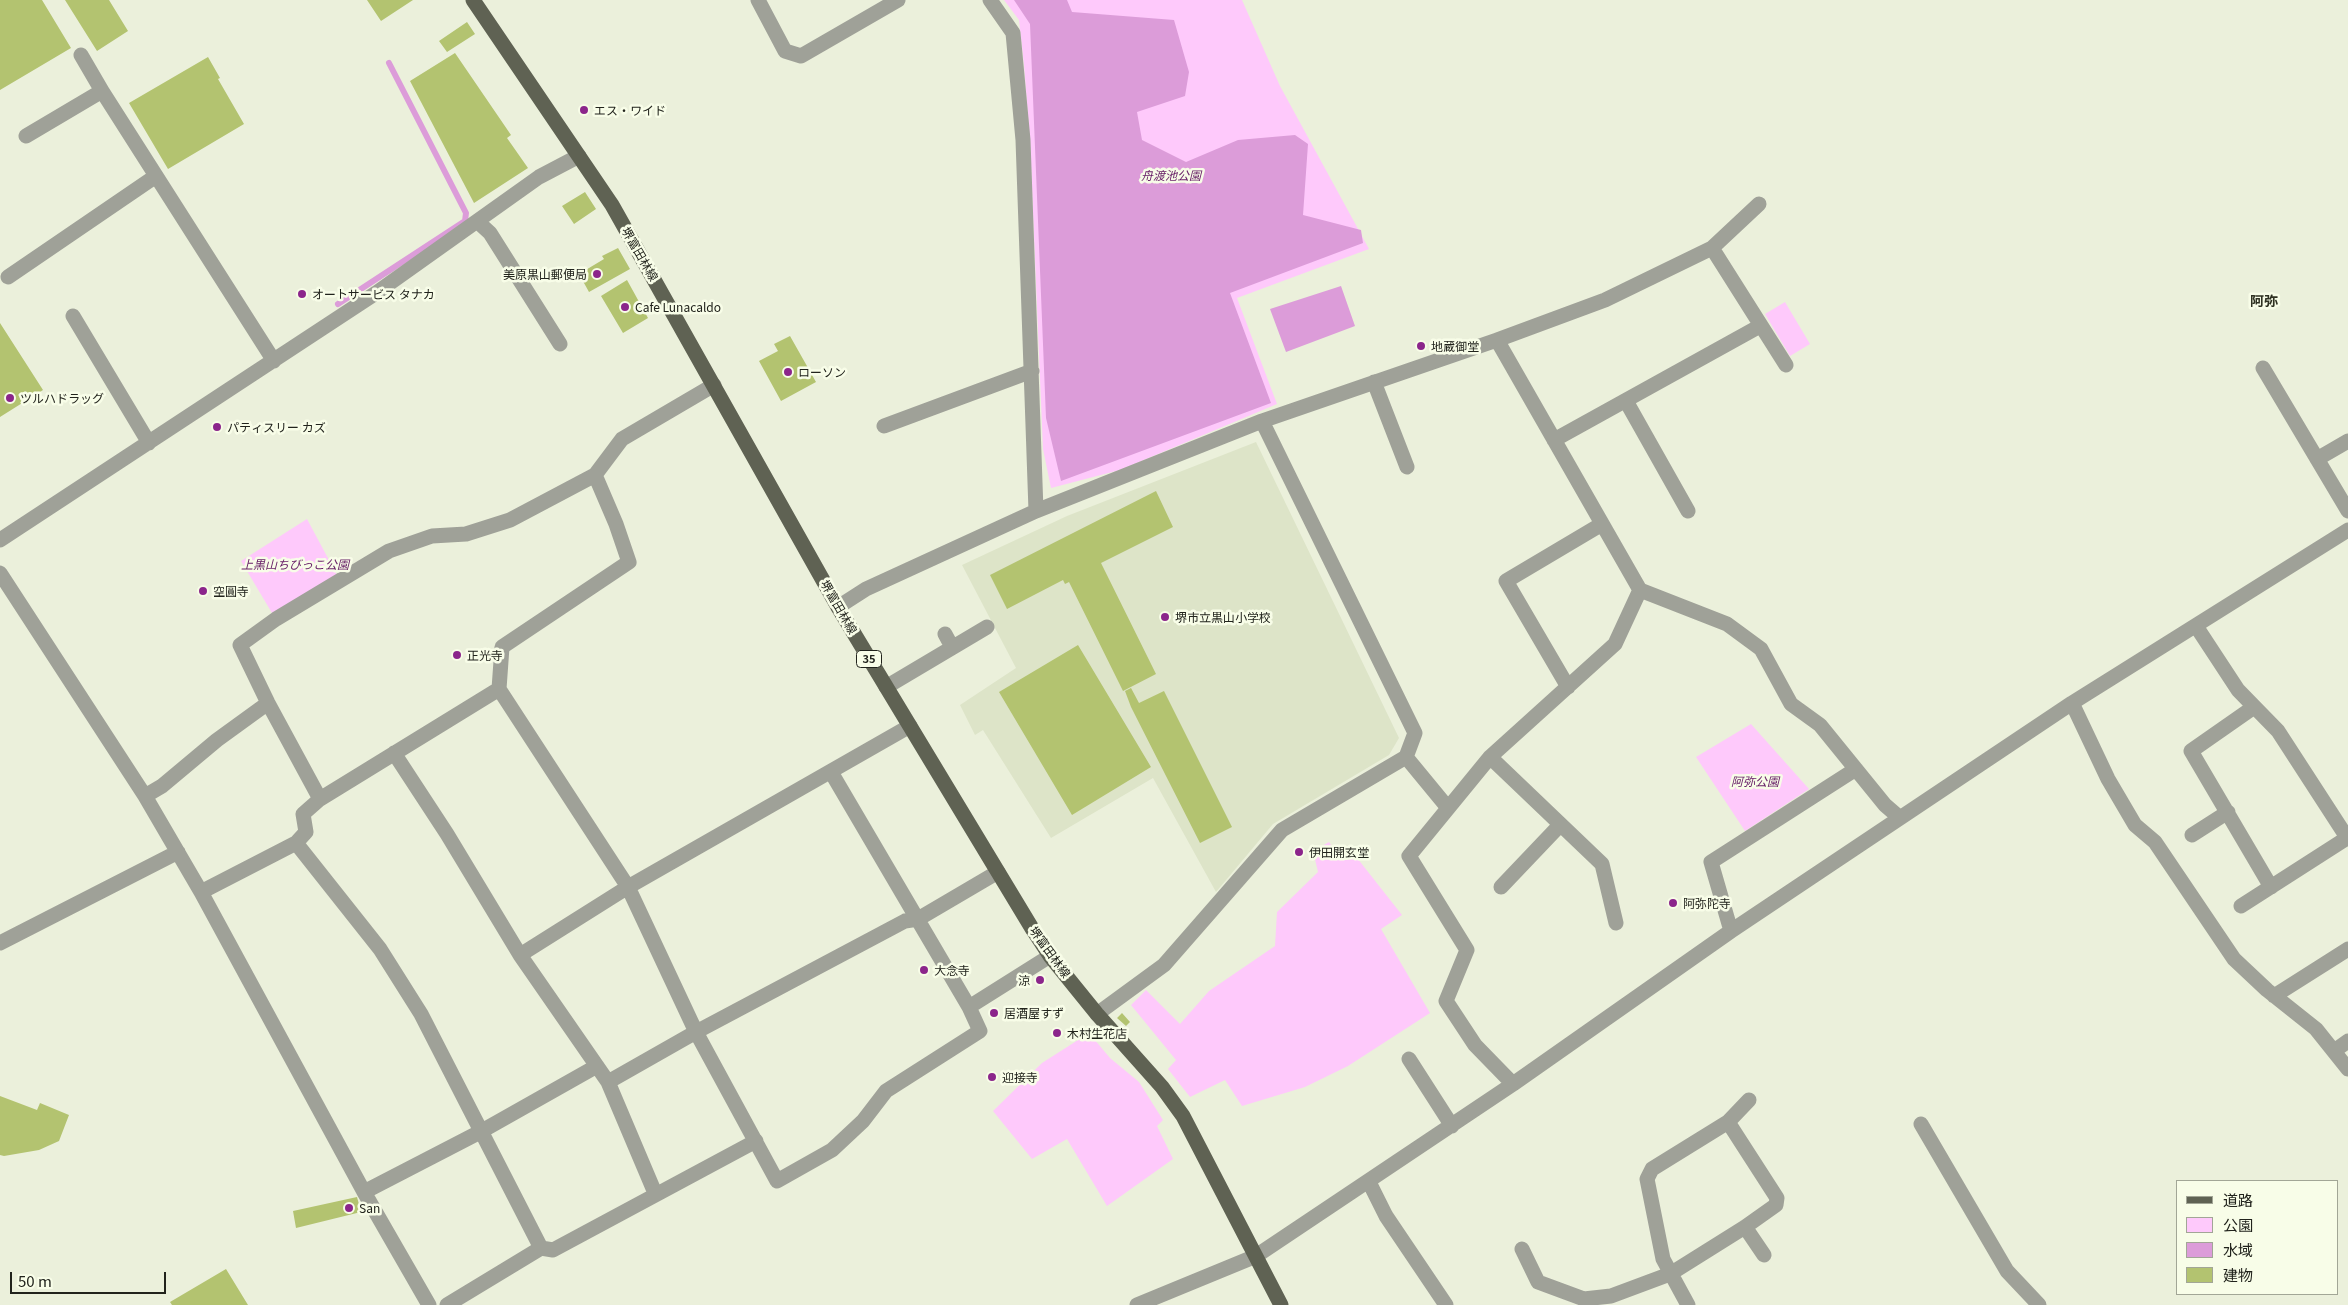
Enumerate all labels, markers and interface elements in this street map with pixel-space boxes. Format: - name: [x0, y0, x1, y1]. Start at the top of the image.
- place label: エス・ワイド: [594, 103, 666, 117]
- marker: エス・ワイド: [578, 104, 590, 116]
- park label: 舟渡池公園: [1141, 168, 1201, 182]
- street label: 堺富田林線: [619, 224, 661, 284]
- place label: 美原黒山郵便局: [503, 267, 587, 281]
- marker: 美原黒山郵便局: [591, 268, 603, 280]
- place label: オートサービス タナカ: [312, 287, 435, 301]
- marker: オートサービス タナカ: [296, 288, 308, 300]
- district label: 阿弥: [2250, 293, 2278, 309]
- place label: Cafe Lunacaldo: [635, 300, 721, 314]
- marker: Cafe Lunacaldo: [619, 301, 631, 313]
- place label: 地蔵御堂: [1431, 339, 1479, 353]
- marker: 地蔵御堂: [1415, 340, 1427, 352]
- place label: ローソン: [798, 365, 846, 379]
- marker: ローソン: [782, 366, 794, 378]
- place label: ツルハドラッグ: [20, 391, 104, 405]
- marker: ツルハドラッグ: [4, 392, 16, 404]
- place label: パティスリー カズ: [227, 420, 326, 434]
- marker: パティスリー カズ: [211, 421, 223, 433]
- park label: 上黒山ちびっこ公園: [241, 557, 349, 571]
- street label: 堺富田林線: [818, 577, 860, 637]
- place label: 空圓寺: [213, 584, 249, 598]
- marker: 空圓寺: [197, 585, 209, 597]
- place label: 堺市立黒山小学校: [1175, 610, 1271, 624]
- marker: 堺市立黒山小学校: [1159, 611, 1171, 623]
- place label: 正光寺: [467, 648, 503, 662]
- marker: 正光寺: [451, 649, 463, 661]
- road number: 35: [856, 651, 882, 668]
- park label: 阿弥公園: [1731, 774, 1779, 788]
- place label: 伊田開玄堂: [1309, 845, 1369, 859]
- marker: 伊田開玄堂: [1293, 846, 1305, 858]
- place label: 阿弥陀寺: [1683, 896, 1731, 910]
- marker: 阿弥陀寺: [1667, 897, 1679, 909]
- street label: 堺富田林線: [1027, 923, 1073, 981]
- place label: 大念寺: [934, 963, 970, 977]
- marker: 大念寺: [918, 964, 930, 976]
- place label: 涼: [1018, 973, 1030, 987]
- marker: 涼: [1034, 974, 1046, 986]
- place label: 居酒屋すず: [1004, 1006, 1064, 1020]
- marker: 居酒屋すず: [988, 1007, 1000, 1019]
- place label: 木村生花店: [1067, 1026, 1127, 1040]
- marker: 木村生花店: [1051, 1027, 1063, 1039]
- place label: 迎接寺: [1002, 1070, 1038, 1084]
- marker: 迎接寺: [986, 1071, 998, 1083]
- legend: [2176, 1180, 2338, 1295]
- text: 道路: [2223, 1189, 2253, 1210]
- place label: San: [359, 1201, 380, 1215]
- marker: San: [343, 1202, 355, 1214]
- text: 公園: [2223, 1214, 2253, 1235]
- text: 水域: [2223, 1239, 2253, 1260]
- scale bar: [12, 1262, 169, 1294]
- text: 建物: [2223, 1264, 2253, 1285]
- text: 50 m: [18, 1270, 52, 1291]

